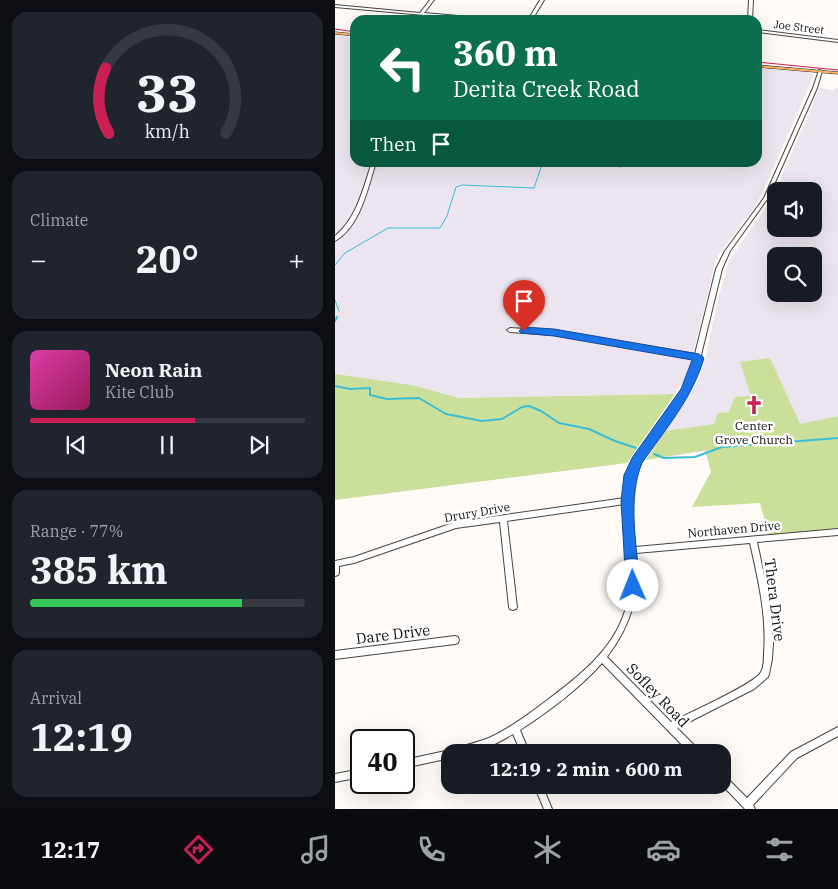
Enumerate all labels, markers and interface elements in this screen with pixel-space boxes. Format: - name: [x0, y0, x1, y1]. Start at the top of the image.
- street label: Joe Street: [773, 17, 825, 37]
- text: 360 m: [453, 30, 558, 76]
- icon: left: [370, 35, 435, 100]
- text: 33: [136, 59, 199, 126]
- text: Derita Creek Road: [453, 74, 640, 103]
- text: km/h: [145, 120, 190, 143]
- icon: arrive: [427, 130, 455, 158]
- text: Then: [370, 132, 417, 156]
- map controls: [767, 182, 822, 302]
- button: sound: [767, 182, 822, 237]
- text: Climate: [30, 210, 88, 230]
- text: 20°: [136, 234, 199, 283]
- text: −: [30, 241, 47, 278]
- text: +: [288, 241, 305, 278]
- button: search: [767, 247, 822, 302]
- pin: [503, 280, 545, 331]
- icon: arrive: [510, 287, 538, 315]
- text: Neon Rain: [105, 358, 202, 382]
- text: Kite Club: [105, 382, 174, 402]
- church icon: Center Grove Church: [743, 394, 765, 416]
- place label: Center Grove Church: [715, 418, 793, 447]
- icon: previous: [62, 431, 90, 459]
- icon: pause: [153, 431, 181, 459]
- icon: next: [245, 431, 273, 459]
- street label: Drury Drive: [443, 499, 511, 525]
- street label: Northaven Drive: [687, 517, 781, 541]
- text: Range · 77%: [30, 521, 123, 541]
- text: 385 km: [30, 545, 168, 594]
- street label: Thera Drive: [760, 557, 790, 643]
- position arrow: [606, 559, 658, 611]
- street label: Dare Drive: [355, 620, 431, 648]
- street label: Sofley Road: [623, 659, 693, 731]
- text: Arrival: [30, 688, 82, 708]
- text: 12:19: [30, 712, 133, 761]
- speed limit sign: 40: [350, 729, 415, 794]
- text: 12:19 · 2 min · 600 m: [490, 757, 682, 781]
- icon: directions: [181, 832, 216, 867]
- icon: music: [298, 832, 333, 867]
- icon: phone: [414, 832, 449, 867]
- icon: climate: [530, 832, 565, 867]
- icon: car: [646, 832, 681, 867]
- icon: filters: [762, 832, 797, 867]
- text: 12:17: [41, 835, 100, 864]

